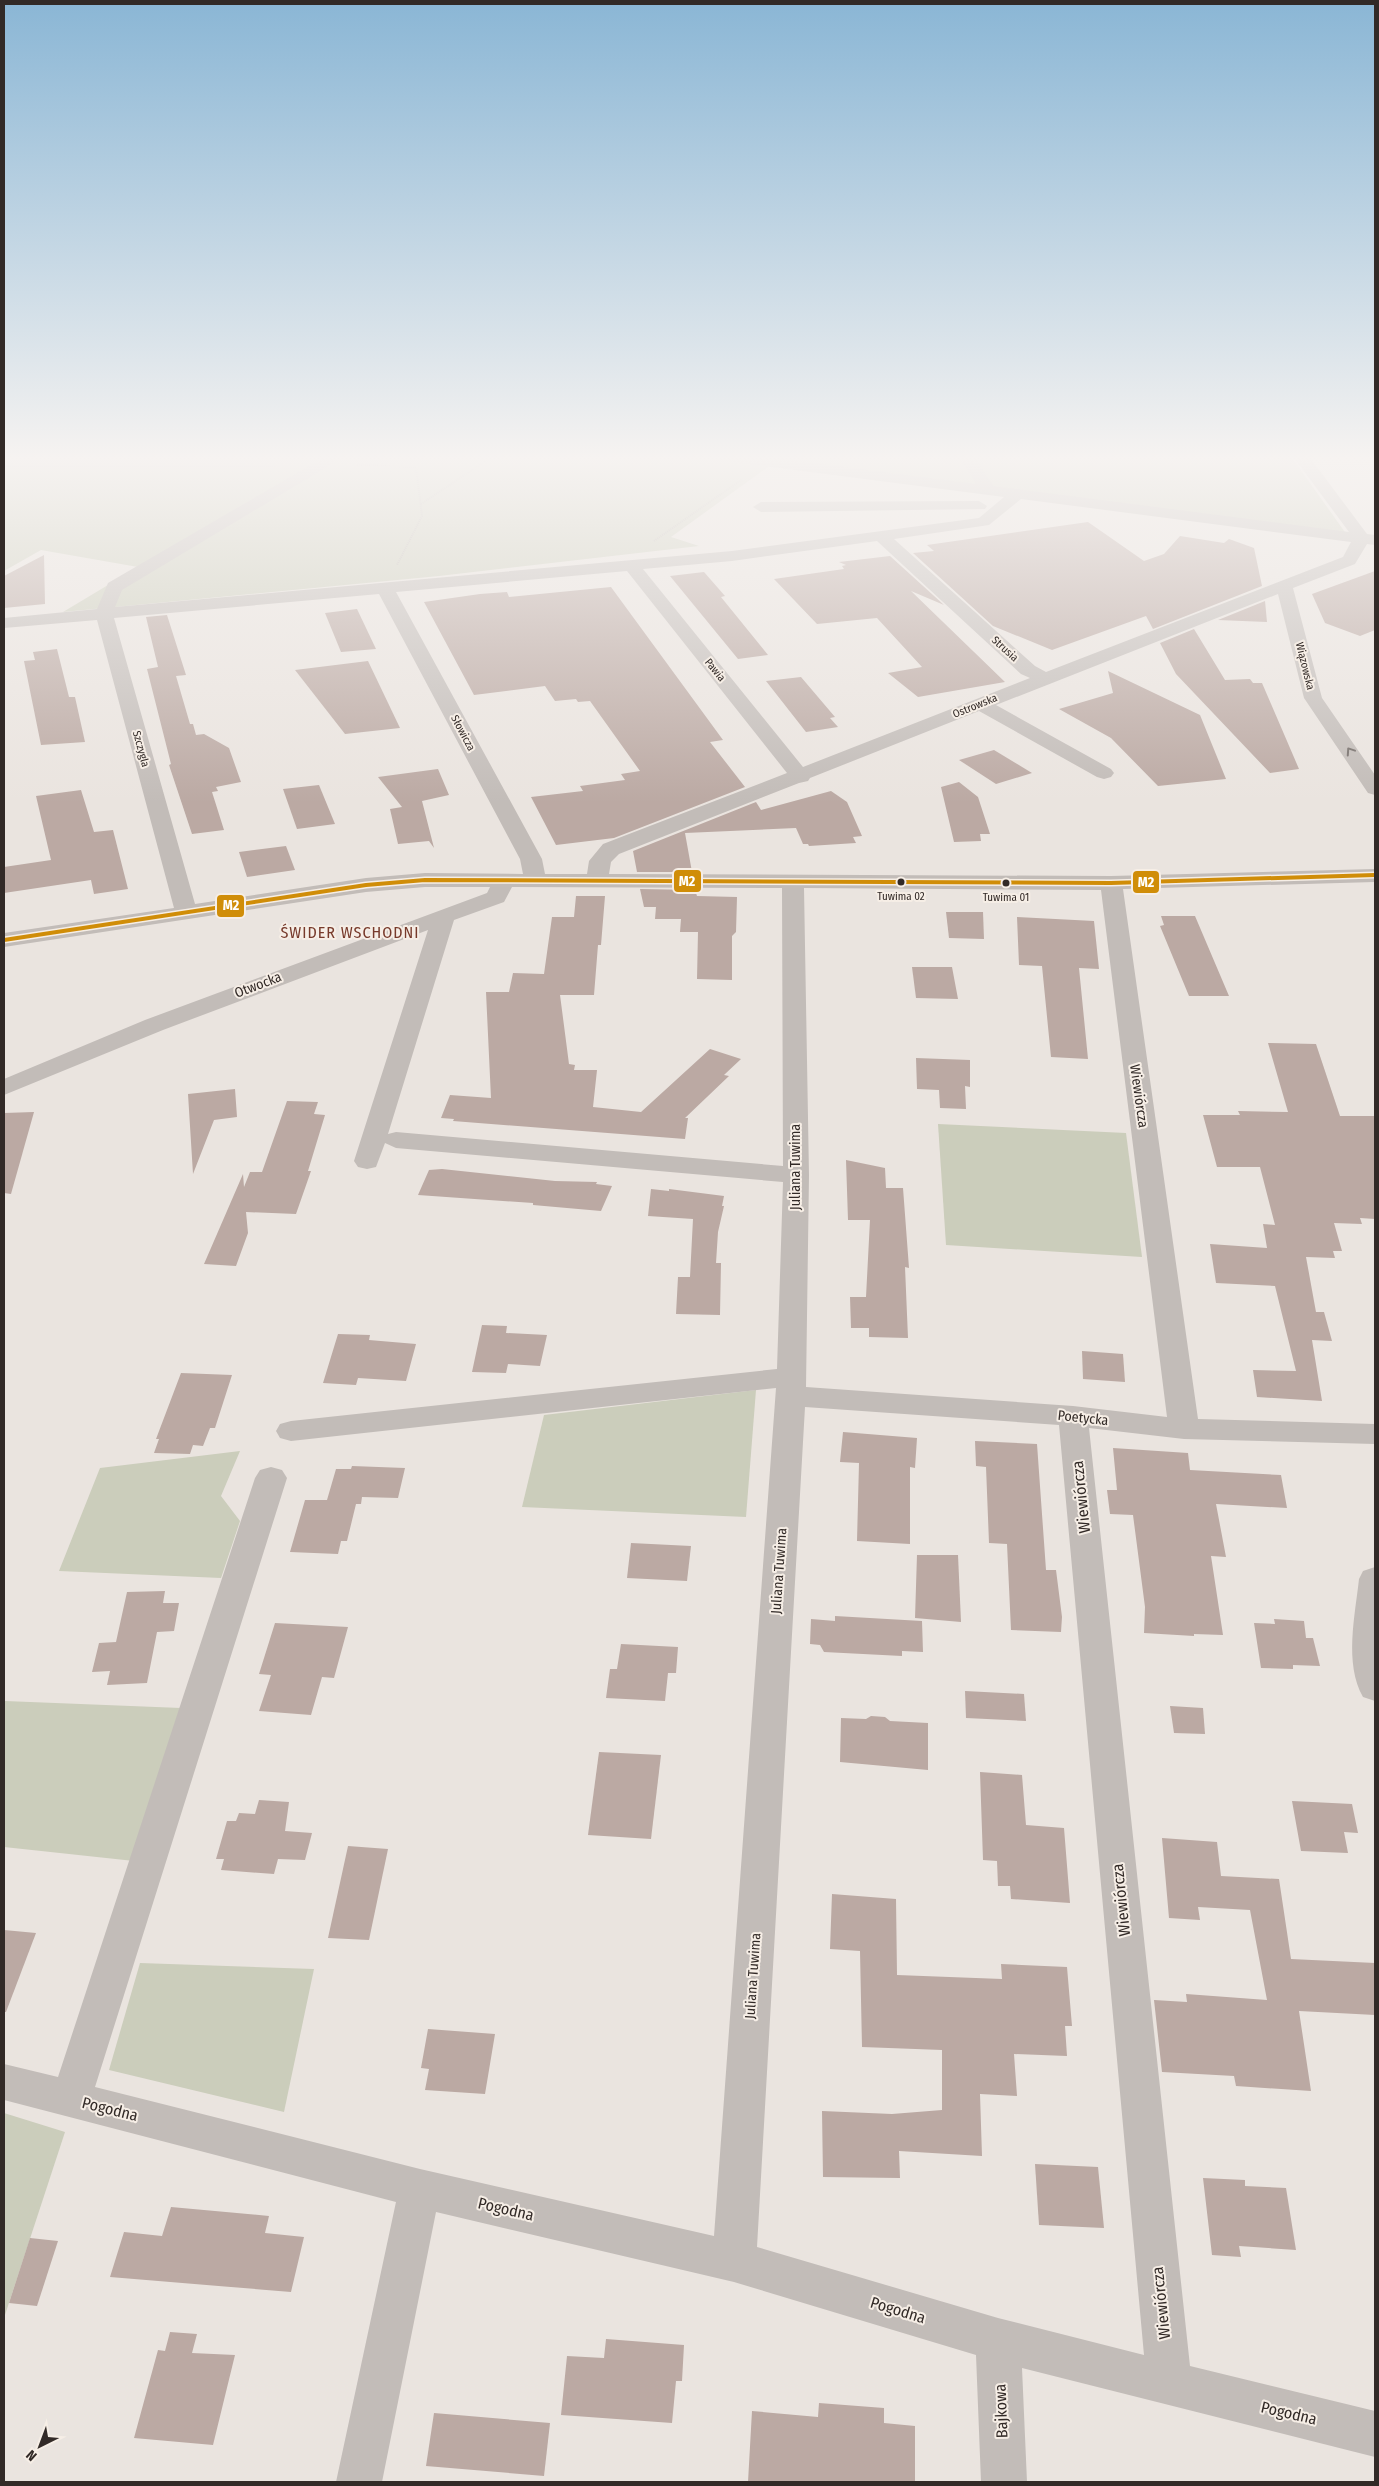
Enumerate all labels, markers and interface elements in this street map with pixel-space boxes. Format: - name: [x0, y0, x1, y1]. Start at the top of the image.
- street label: Strusia: [989, 634, 1021, 664]
- street label: Wiązowska: [1293, 641, 1317, 691]
- street label: Pawia: [702, 656, 728, 684]
- street label: Ostrowska: [951, 691, 999, 721]
- street label: Słowicza: [448, 713, 478, 753]
- street label: Szczygla: [130, 729, 152, 769]
- one-way arrow: [1347, 747, 1356, 757]
- line badge: M2: [673, 869, 702, 893]
- line badge: M2: [1132, 870, 1160, 894]
- text: M2: [679, 873, 696, 890]
- text: M2: [1138, 874, 1155, 891]
- marker: Tuwima 02: [896, 877, 906, 887]
- marker: Tuwima 01: [1001, 878, 1011, 888]
- place label: Tuwima 02: [877, 890, 925, 903]
- place label: Tuwima 01: [983, 891, 1029, 904]
- line badge: M2: [216, 894, 245, 918]
- text: M2: [223, 897, 240, 914]
- district label: ŚWIDER WSCHODNI: [280, 923, 420, 942]
- street label: Otwocka: [232, 968, 284, 1002]
- street label: Wiewiórcza: [1126, 1063, 1152, 1129]
- street label: Juliana Tuwima: [787, 1124, 804, 1210]
- street label: Poetycka: [1057, 1407, 1109, 1429]
- street label: Wiewiórcza: [1068, 1460, 1094, 1534]
- street label: Juliana Tuwima: [768, 1527, 790, 1615]
- street label: Wiewiórcza: [1108, 1863, 1134, 1937]
- street label: Juliana Tuwima: [742, 1932, 764, 2020]
- street label: Pogodna: [80, 2093, 140, 2125]
- street label: Pogodna: [476, 2193, 536, 2225]
- street label: Wiewiórcza: [1148, 2266, 1174, 2340]
- street label: Pogodna: [868, 2293, 928, 2327]
- street label: Bajkowa: [991, 2383, 1011, 2438]
- street label: Pogodna: [1259, 2397, 1319, 2429]
- north arrow: [15, 2421, 65, 2471]
- text: N: [23, 2446, 40, 2464]

